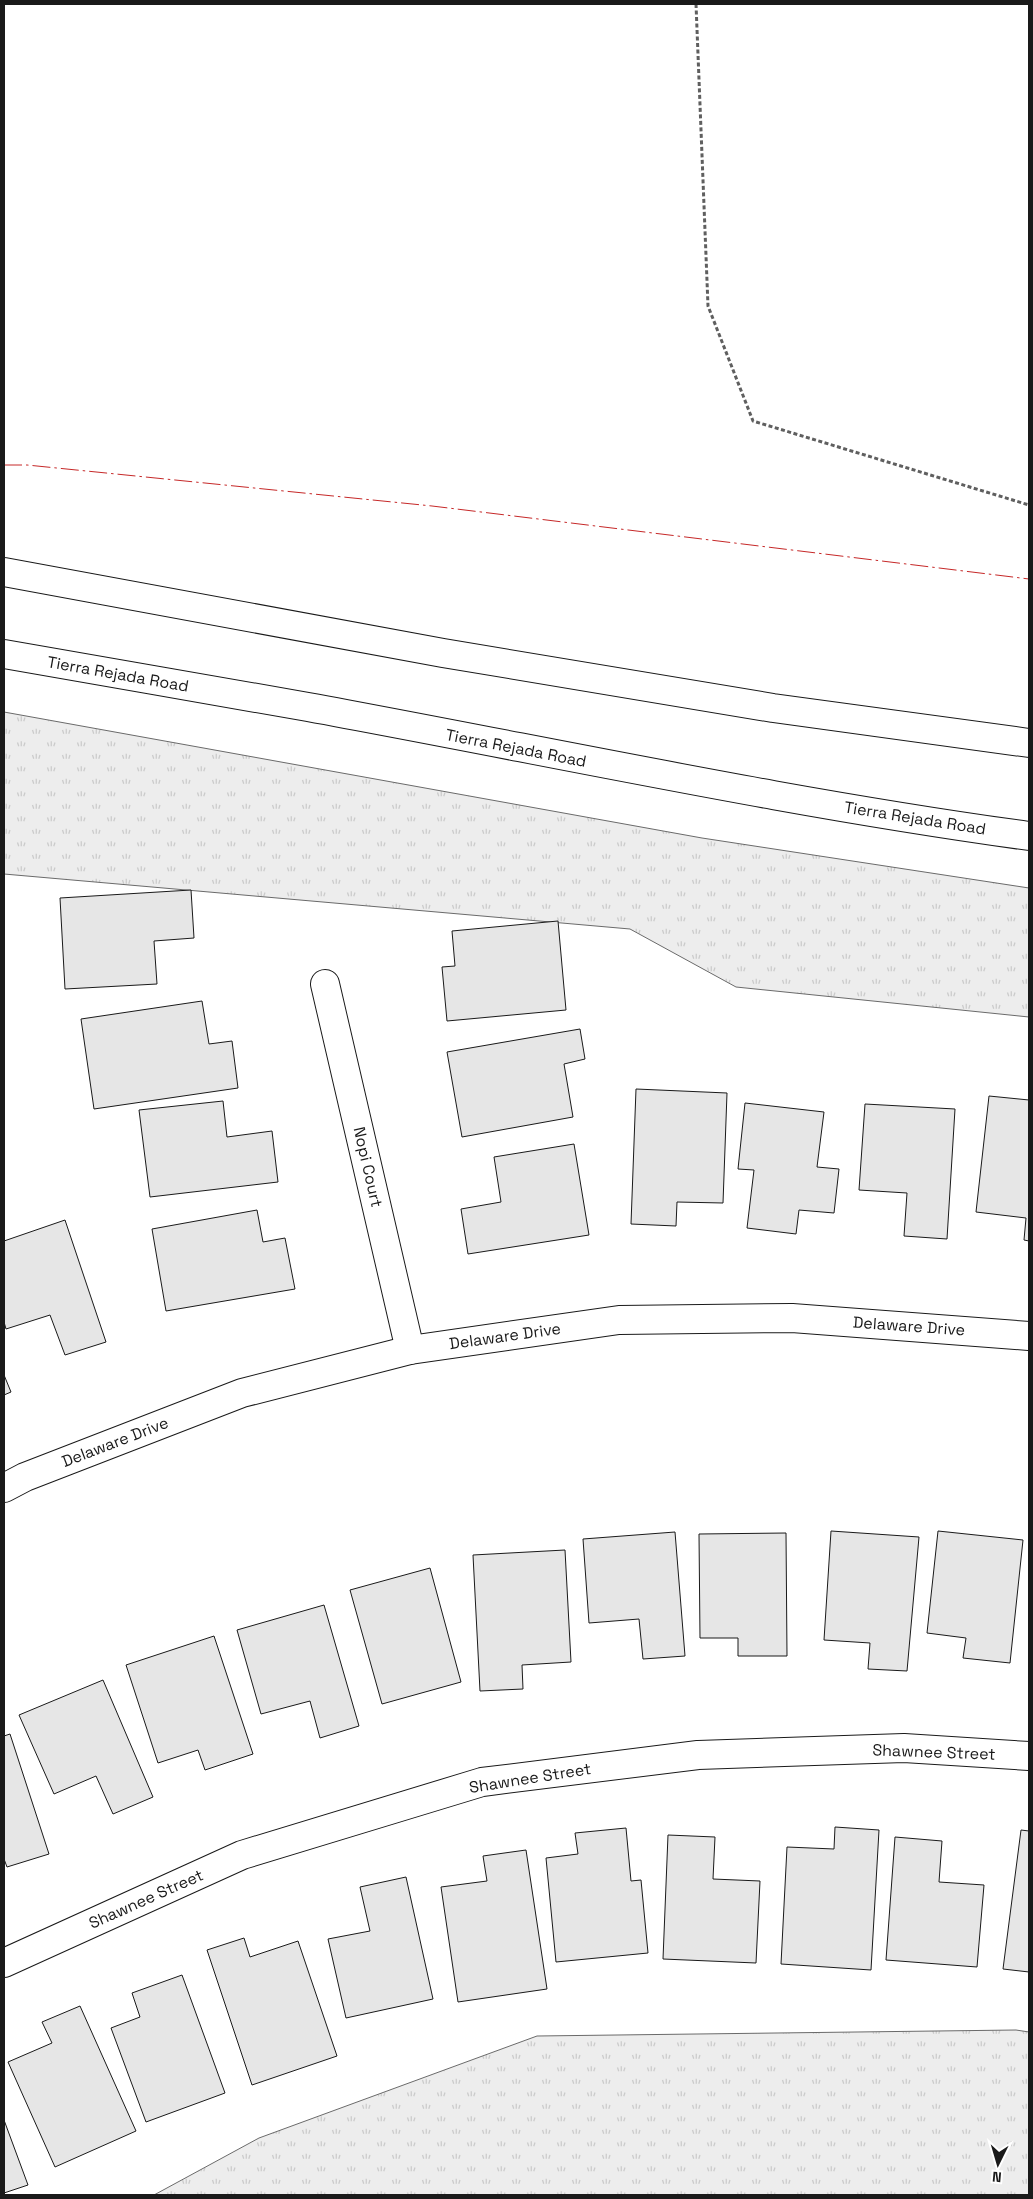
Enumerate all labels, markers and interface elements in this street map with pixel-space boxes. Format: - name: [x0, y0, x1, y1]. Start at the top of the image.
- street label: Tierra Rejada Road: [46, 651, 190, 697]
- street label: Tierra Rejada Road: [444, 724, 588, 772]
- street label: Tierra Rejada Road: [843, 796, 987, 840]
- street label: Nopi Court: [349, 1125, 387, 1209]
- street label: Delaware Drive: [852, 1312, 966, 1340]
- street label: Delaware Drive: [448, 1318, 562, 1354]
- street label: Delaware Drive: [59, 1412, 171, 1472]
- street label: Shawnee Street: [872, 1739, 996, 1765]
- street label: Shawnee Street: [467, 1758, 593, 1798]
- street label: Shawnee Street: [85, 1864, 207, 1934]
- north arrow: [973, 2139, 1023, 2189]
- text: N: [991, 2168, 1002, 2186]

